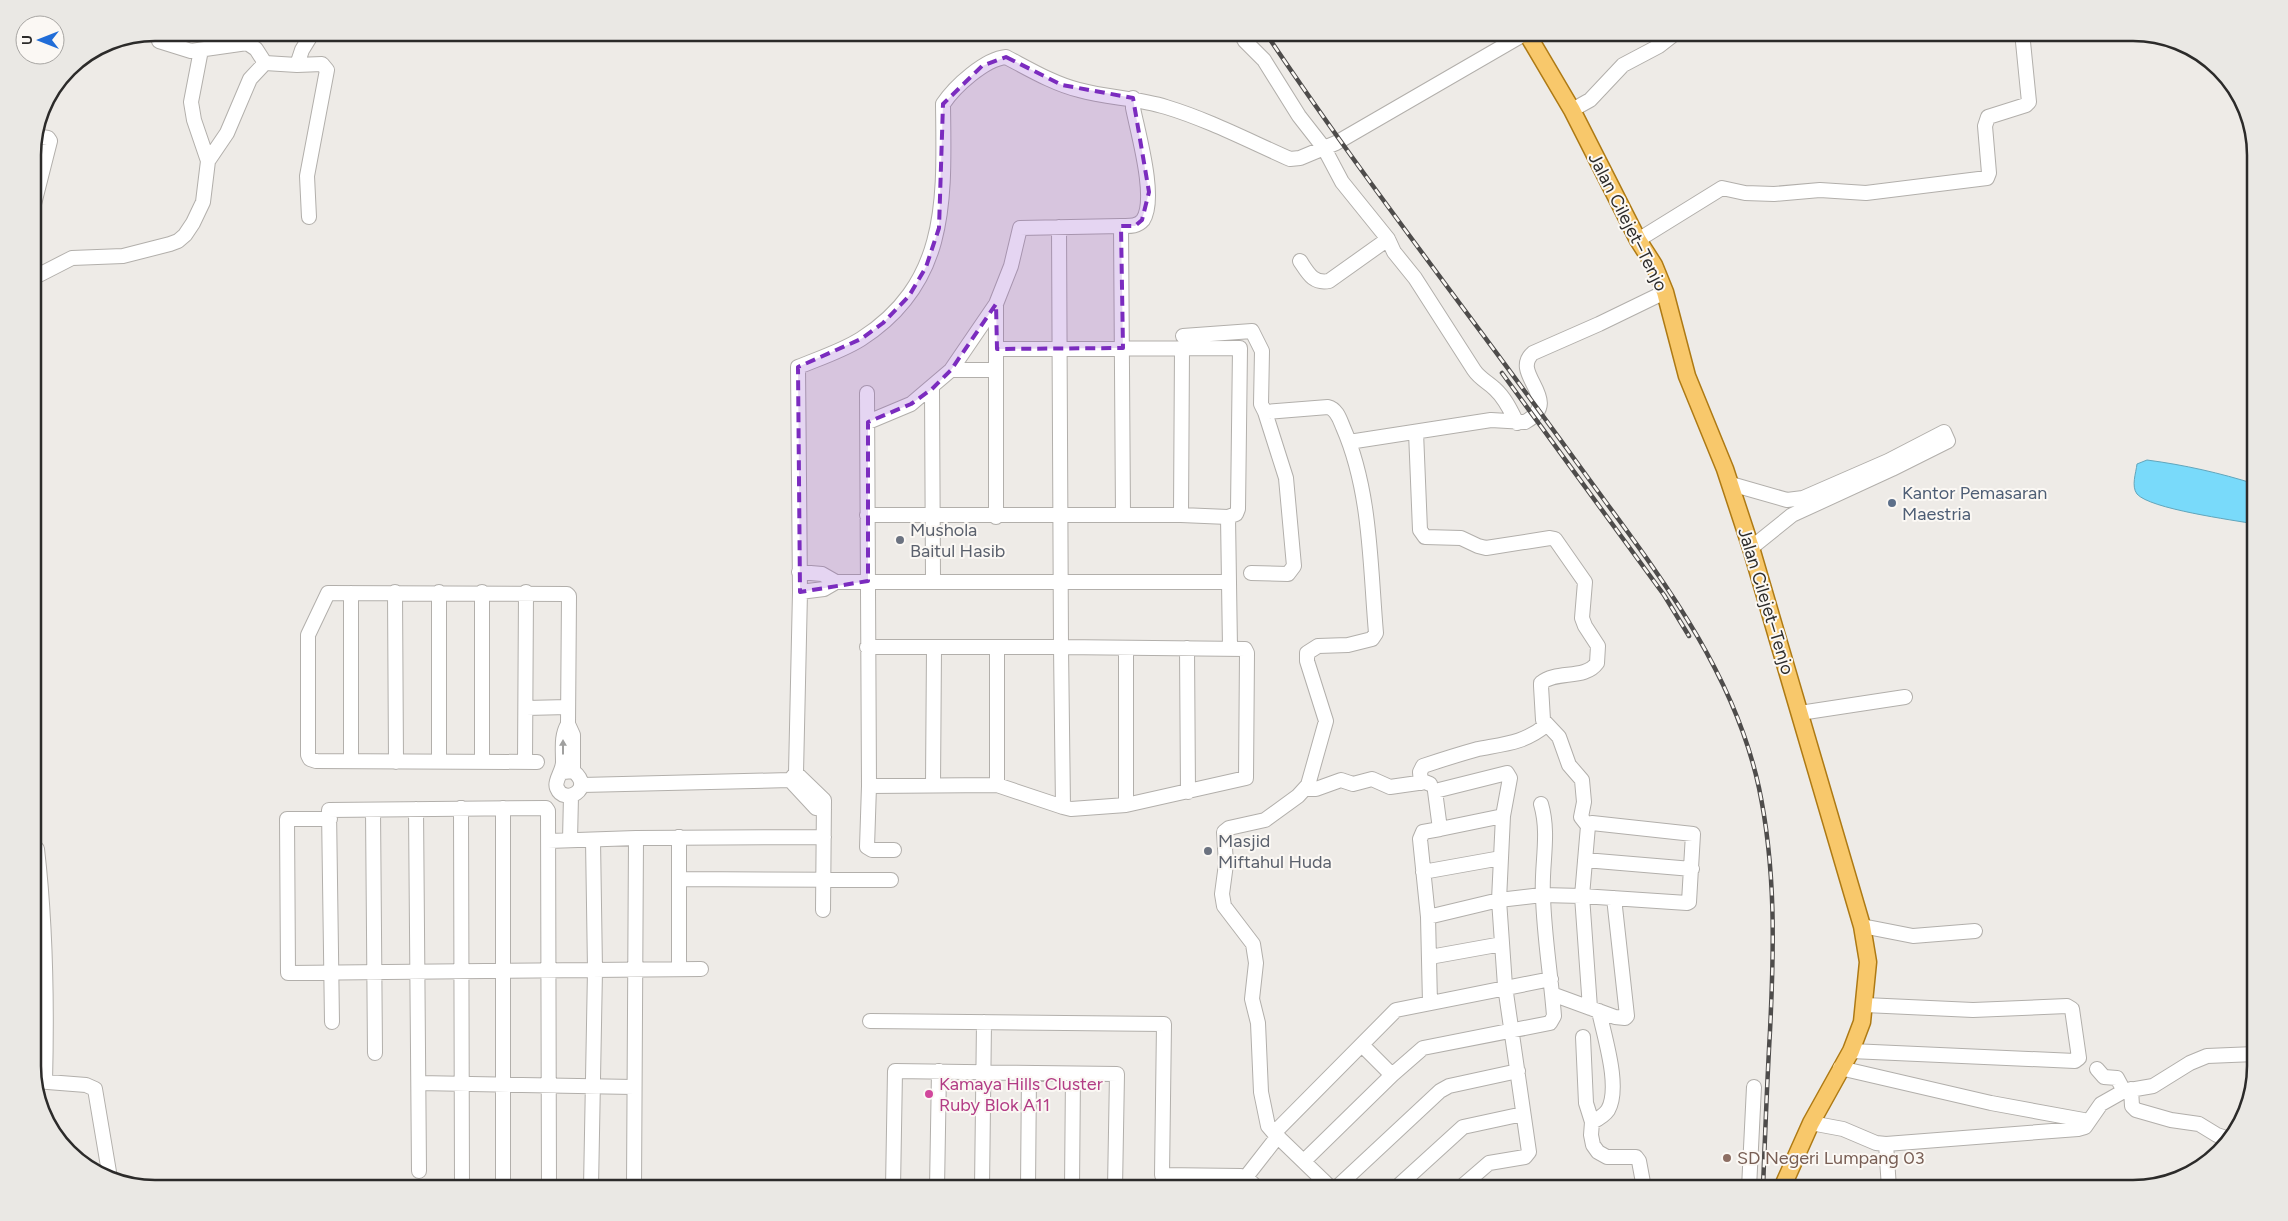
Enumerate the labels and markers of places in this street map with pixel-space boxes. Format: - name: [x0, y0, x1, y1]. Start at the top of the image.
- place label: Kantor Pemasaran Maestria: [1902, 482, 2047, 525]
- marker: Kantor Pemasaran Maestria: [1886, 497, 1898, 509]
- place label: Mushola Baitul Hasib: [910, 519, 1005, 562]
- marker: Mushola Baitul Hasib: [894, 534, 906, 546]
- place label: Masjid Miftahul Huda: [1218, 830, 1332, 873]
- marker: Masjid Miftahul Huda: [1202, 845, 1214, 857]
- place label: Kamaya Hills Cluster Ruby Blok A11: [939, 1073, 1103, 1116]
- marker: Kamaya Hills Cluster Ruby Blok A11: [923, 1088, 935, 1100]
- place label: SD Negeri Lumpang 03: [1737, 1147, 1925, 1169]
- marker: SD Negeri Lumpang 03: [1721, 1152, 1733, 1164]

